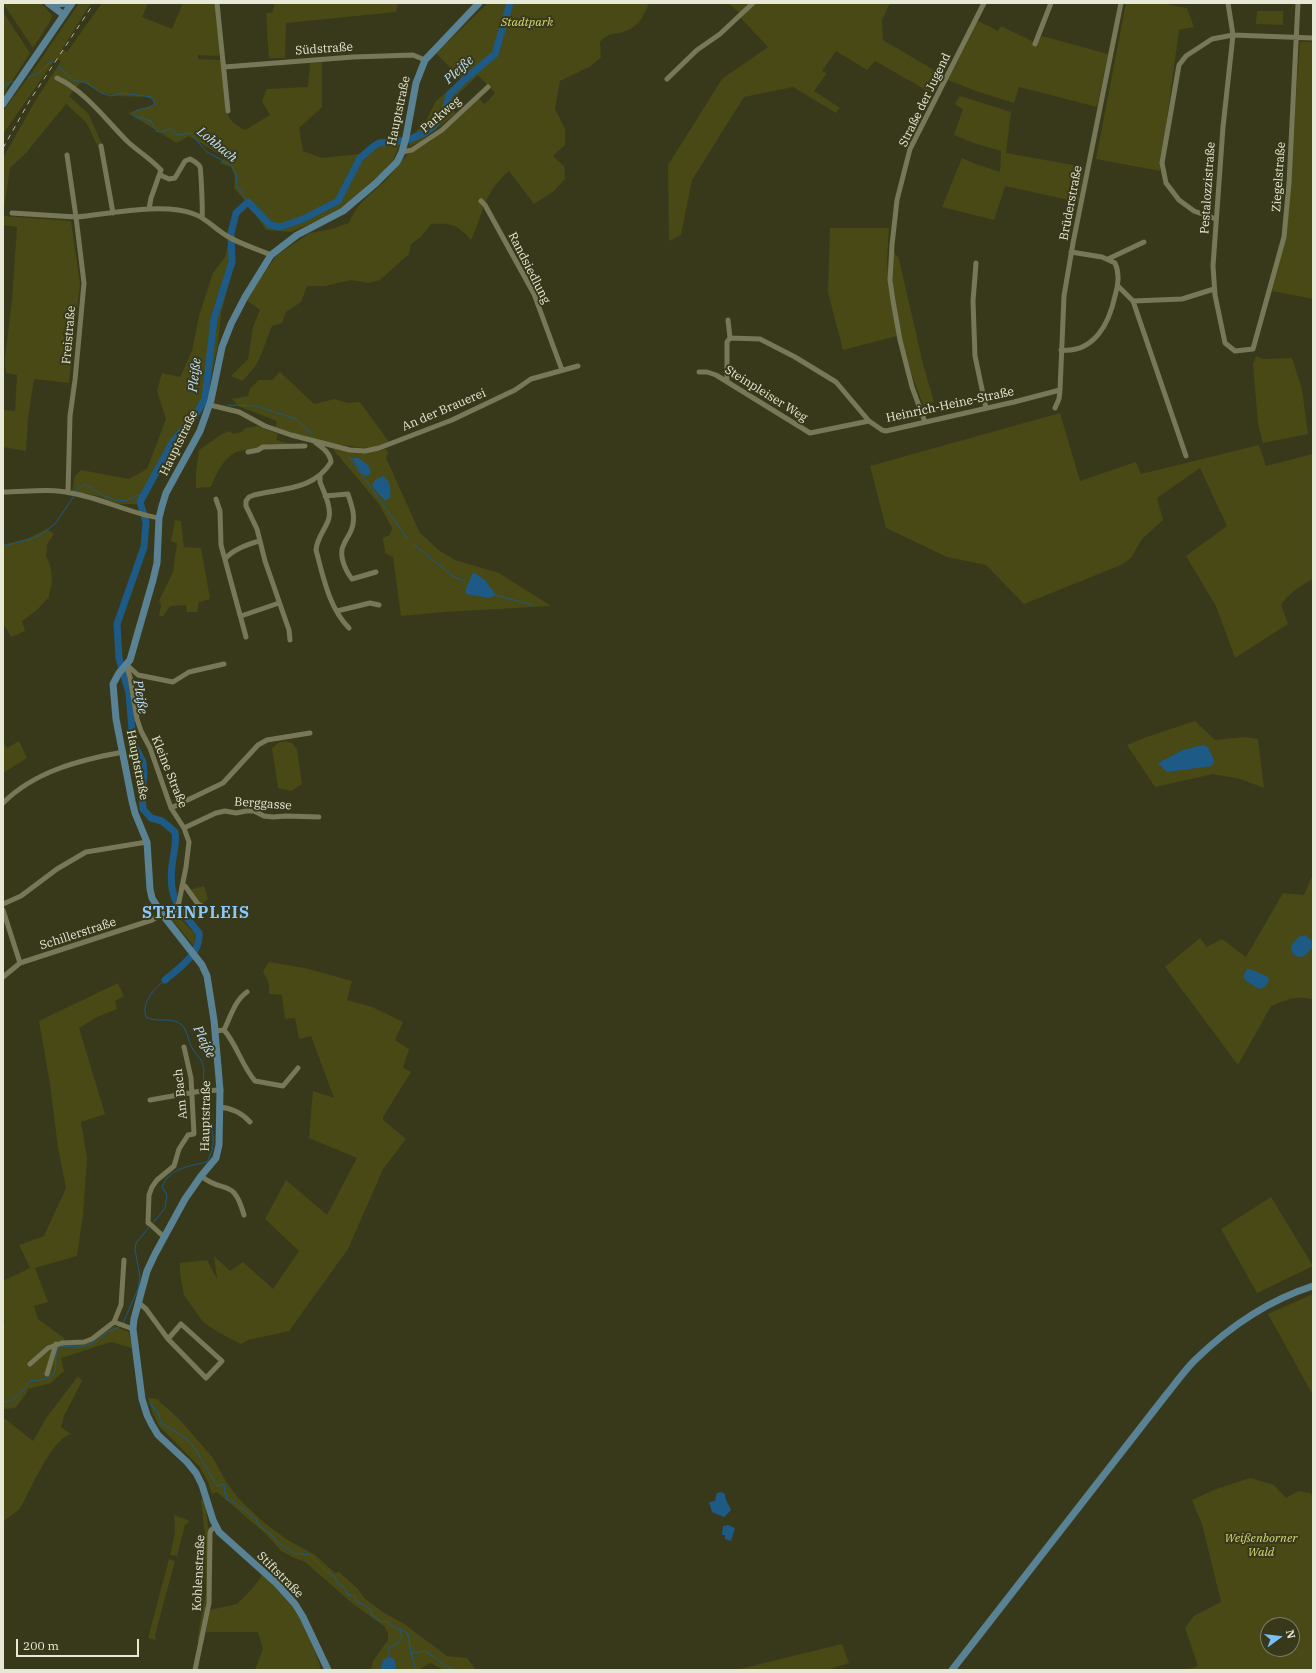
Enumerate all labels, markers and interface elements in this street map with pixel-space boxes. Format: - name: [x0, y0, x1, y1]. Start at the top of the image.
- park label: Stadtpark: [501, 16, 553, 30]
- street label: Südstraße: [295, 40, 353, 58]
- street label: Straße der Jugend: [896, 51, 954, 149]
- water label: Pleiße: [441, 53, 477, 87]
- street label: Hauptstraße: [385, 75, 413, 147]
- street label: Parkweg: [418, 94, 464, 136]
- water label: Lohbach: [194, 124, 240, 166]
- street label: Pestalozzistraße: [1198, 141, 1218, 235]
- street label: Ziegelstraße: [1269, 141, 1289, 213]
- street label: Brüderstraße: [1057, 164, 1085, 242]
- street label: Randsiedlung: [505, 230, 553, 306]
- street label: Freistraße: [59, 305, 79, 365]
- water label: Pleiße: [185, 357, 205, 393]
- street label: Steinpleiser Weg: [722, 363, 810, 425]
- street label: Heinrich-Heine-Straße: [885, 384, 1015, 426]
- street label: An der Brauerei: [400, 386, 488, 434]
- street label: Hauptstraße: [157, 408, 201, 478]
- water label: Pleiße: [130, 679, 150, 715]
- street label: Hauptstraße: [123, 729, 151, 801]
- street label: Kleine Straße: [148, 734, 190, 810]
- street label: Berggasse: [234, 795, 292, 813]
- district label: STEINPLEIS: [142, 903, 250, 923]
- street label: Schillerstraße: [38, 915, 118, 953]
- water label: Pleiße: [190, 1023, 218, 1061]
- street label: Am Bach: [171, 1068, 191, 1120]
- street label: Hauptstraße: [198, 1080, 214, 1152]
- park label: Weißenborner Wald: [1224, 1532, 1298, 1560]
- street label: Kohlenstraße: [190, 1535, 208, 1611]
- street label: Stiftstraße: [254, 1549, 306, 1601]
- north arrow: [1260, 1617, 1300, 1657]
- text: N: [1283, 1628, 1299, 1640]
- scale bar: [18, 1631, 141, 1657]
- text: 200 m: [23, 1638, 59, 1653]

